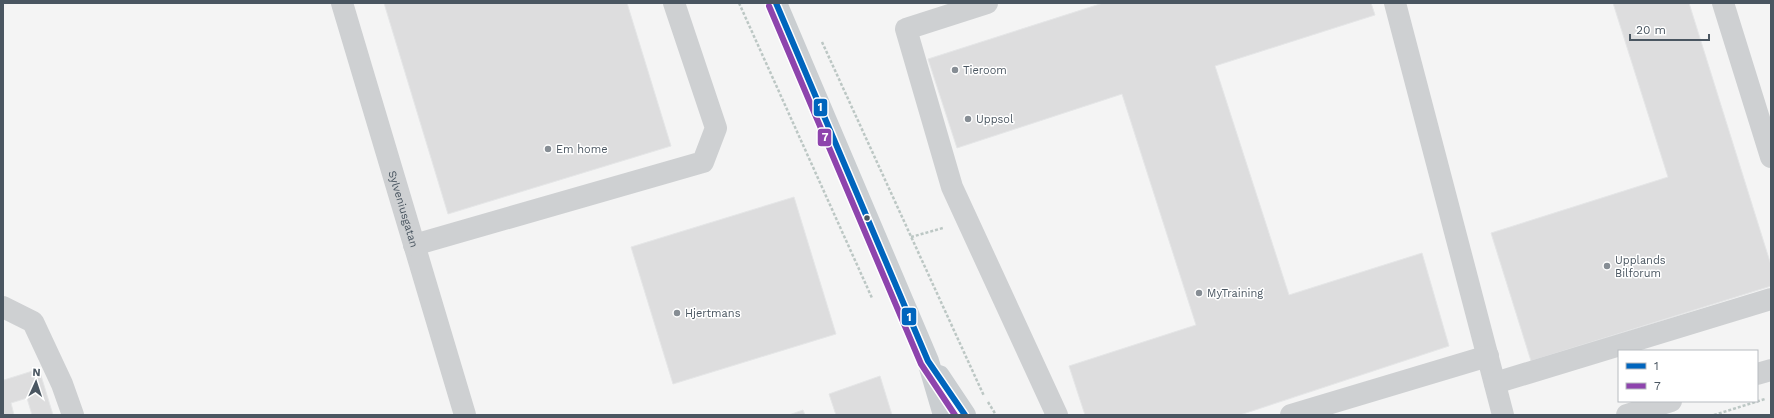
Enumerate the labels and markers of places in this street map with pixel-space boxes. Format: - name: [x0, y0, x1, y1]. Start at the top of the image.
- place label: Tieroom: [963, 64, 1007, 77]
- marker: Tieroom: [950, 65, 960, 75]
- place label: Uppsol: [976, 113, 1014, 126]
- marker: Uppsol: [963, 114, 973, 124]
- place label: Em home: [556, 143, 608, 156]
- marker: Em home: [543, 144, 553, 154]
- unlabelled marker: [862, 213, 872, 223]
- place label: Upplands Bilforum: [1615, 254, 1666, 280]
- marker: Upplands Bilforum: [1602, 261, 1612, 271]
- place label: MyTraining: [1207, 287, 1263, 300]
- marker: MyTraining: [1194, 288, 1204, 298]
- place label: Hjertmans: [685, 307, 741, 320]
- marker: Hjertmans: [672, 308, 682, 318]

